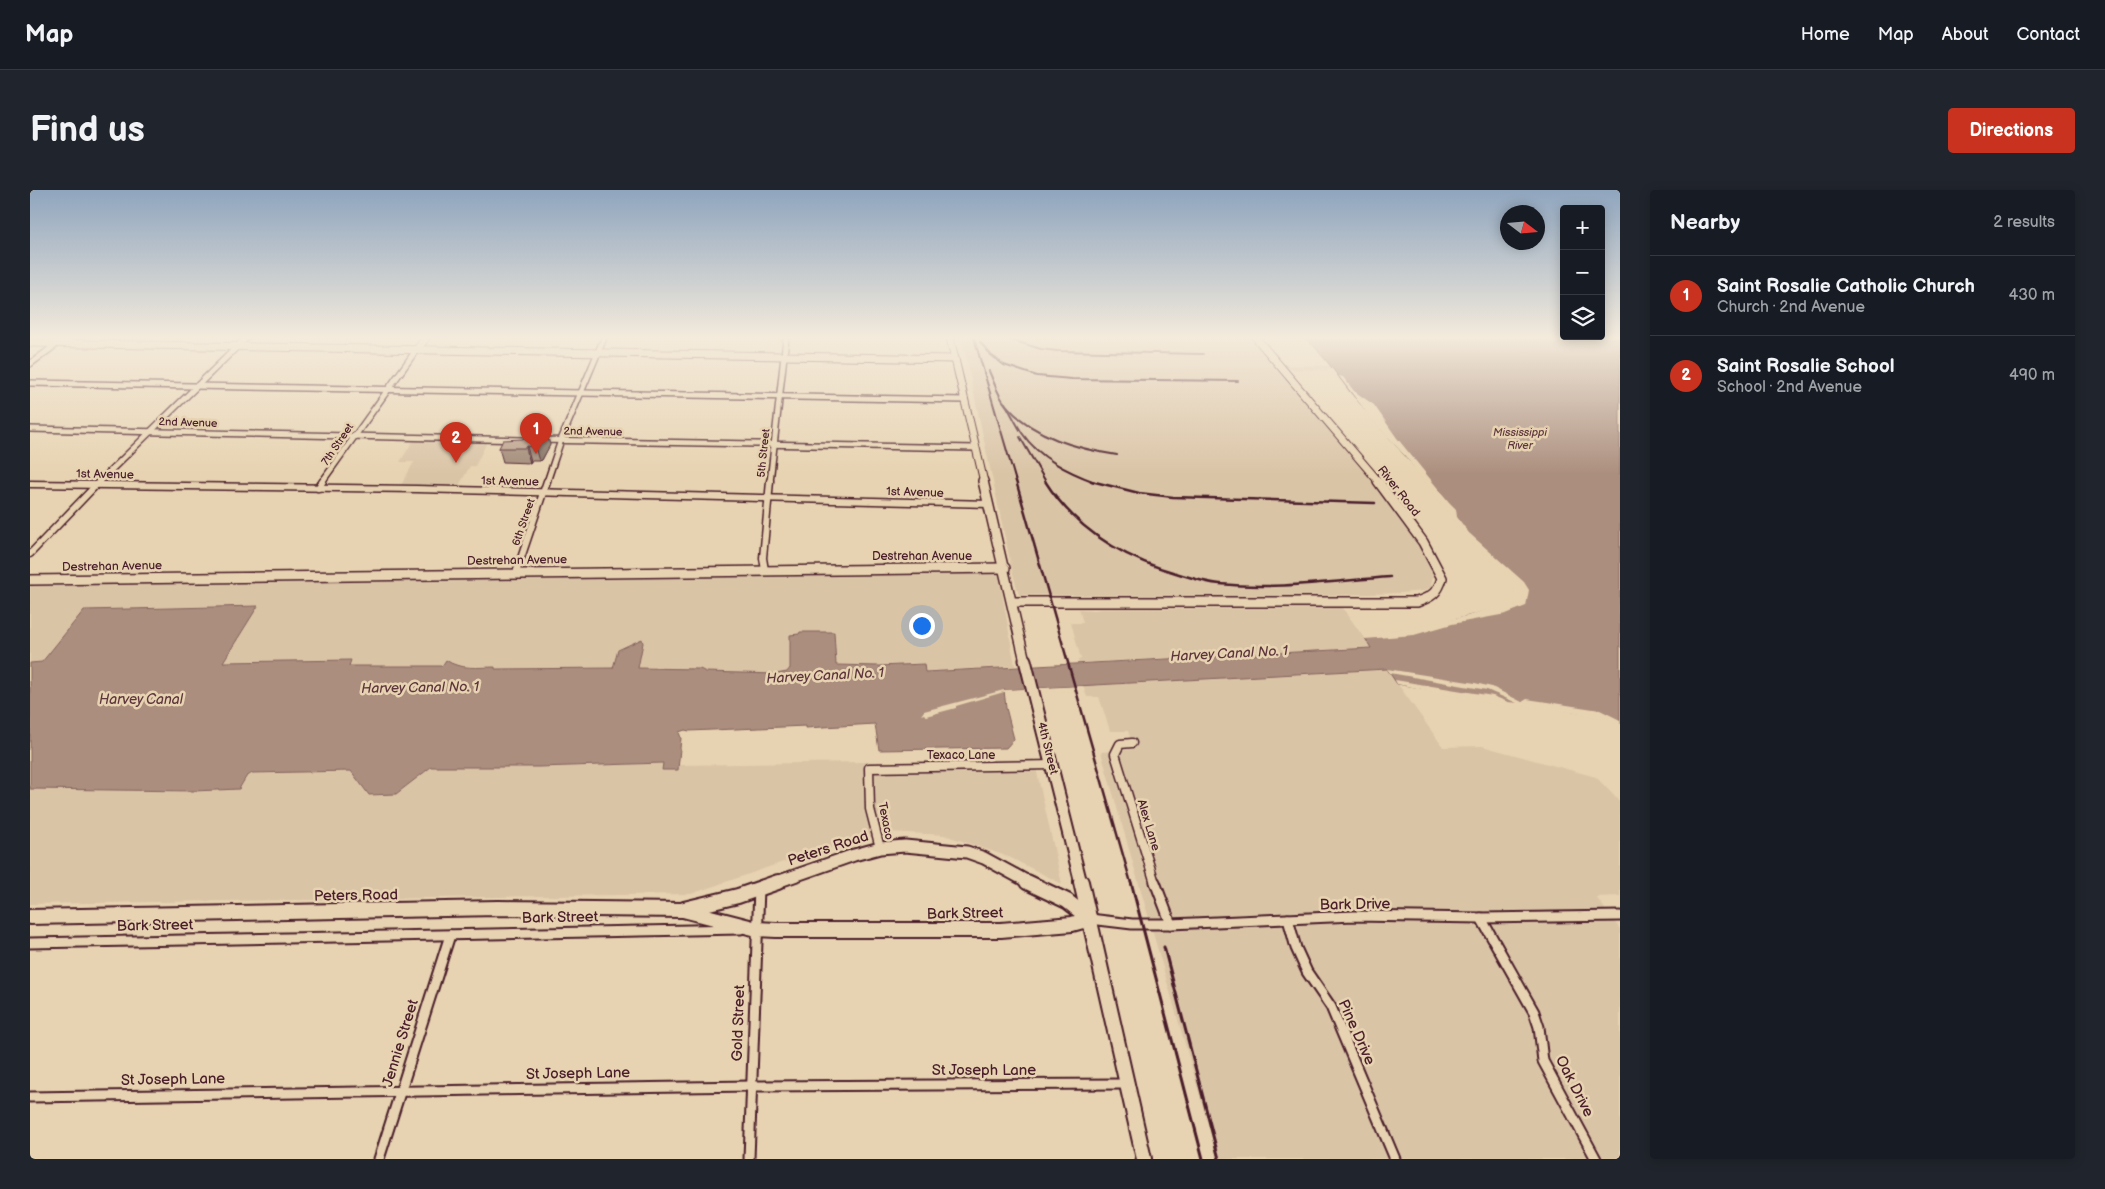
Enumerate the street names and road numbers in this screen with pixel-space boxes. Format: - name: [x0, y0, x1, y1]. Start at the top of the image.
- street label: 2nd Avenue: [158, 415, 218, 430]
- street label: 7th Street: [319, 420, 357, 468]
- street label: 2nd Avenue: [563, 424, 623, 439]
- street label: 5th Street: [754, 428, 773, 478]
- street label: River Road: [1374, 463, 1423, 520]
- street label: 1st Avenue: [76, 466, 134, 483]
- street label: 1st Avenue: [481, 473, 539, 490]
- street label: 1st Avenue: [886, 484, 944, 501]
- street label: 6th Street: [509, 496, 538, 548]
- street label: Destrehan Avenue: [872, 549, 972, 564]
- street label: Destrehan Avenue: [467, 552, 567, 569]
- street label: Destrehan Avenue: [62, 558, 162, 575]
- street label: 4th Street: [1034, 720, 1061, 776]
- street label: Texaco Lane: [927, 748, 995, 763]
- street label: Alex Lane: [1134, 798, 1163, 853]
- street label: Texaco: [875, 801, 897, 841]
- street label: Peters Road: [785, 826, 871, 870]
- street label: Peters Road: [314, 885, 398, 906]
- street label: Bark Drive: [1319, 894, 1391, 915]
- street label: Bark Street: [927, 903, 1004, 924]
- street label: Bark Street: [522, 907, 599, 928]
- street label: Bark Street: [117, 915, 194, 936]
- street label: Gold Street: [728, 984, 749, 1062]
- street label: Jennie Street: [378, 997, 423, 1089]
- street label: Pine Drive: [1334, 997, 1379, 1068]
- street label: Oak Drive: [1551, 1052, 1598, 1120]
- street label: St Joseph Lane: [932, 1061, 1036, 1080]
- street label: St Joseph Lane: [526, 1063, 630, 1084]
- street label: St Joseph Lane: [121, 1069, 225, 1090]

